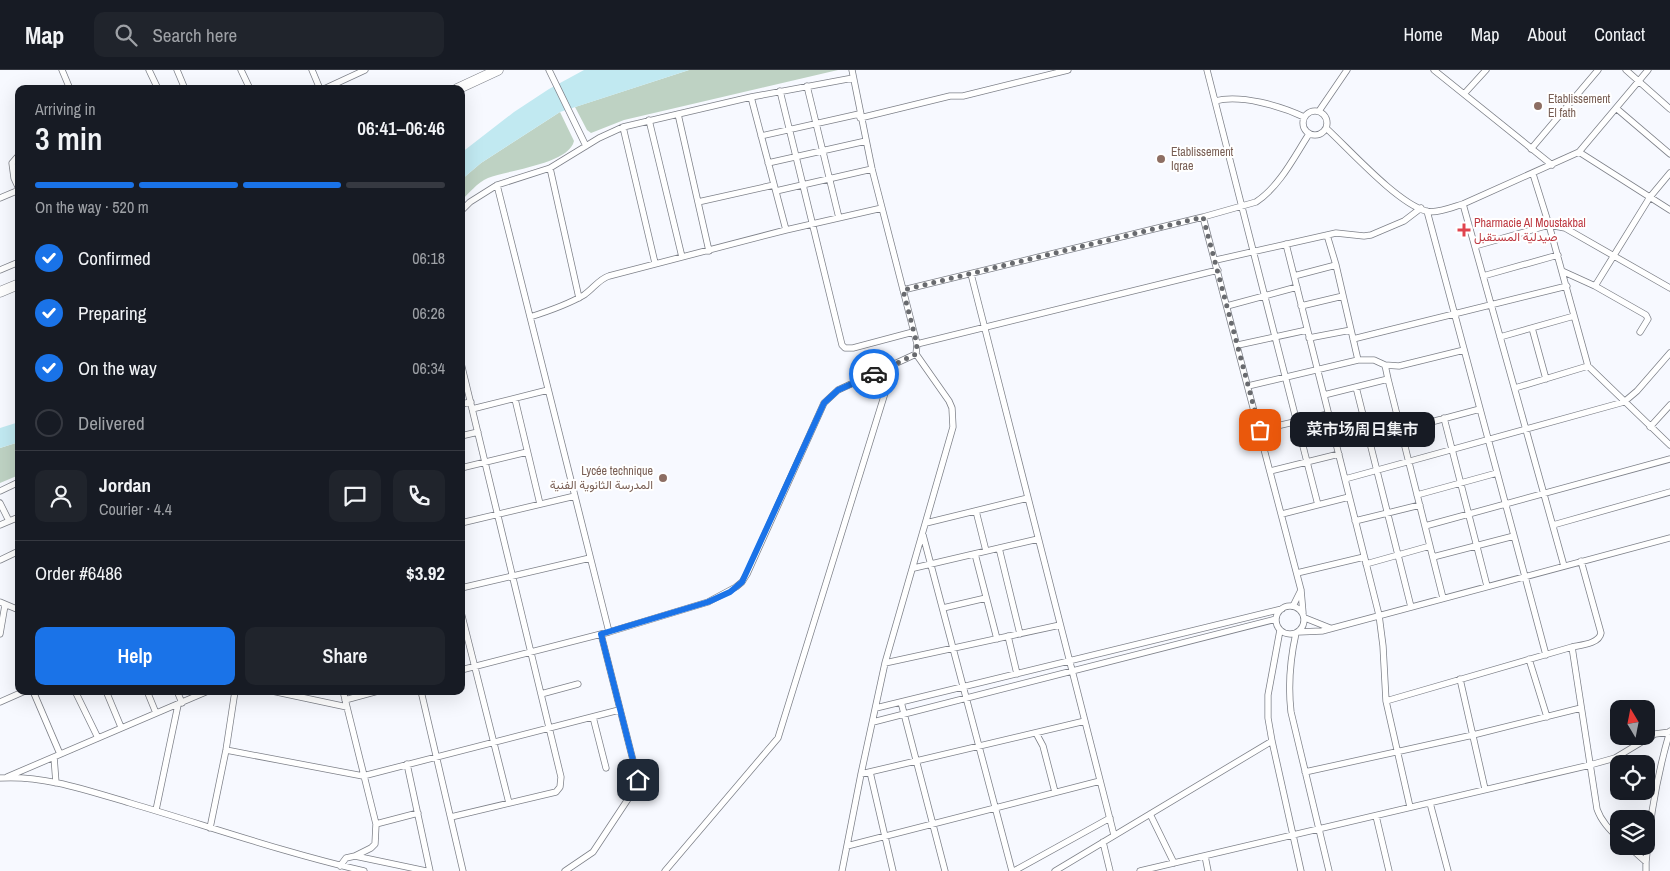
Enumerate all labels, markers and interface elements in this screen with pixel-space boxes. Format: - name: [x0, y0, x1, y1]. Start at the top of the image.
- search box: [94, 12, 444, 57]
- text: Map: [25, 19, 64, 51]
- icon: search: [112, 21, 140, 49]
- text: Search here: [152, 22, 237, 48]
- text: Home: [1403, 22, 1443, 47]
- text: Map: [1471, 22, 1500, 47]
- text: About: [1528, 22, 1566, 47]
- text: Contact: [1594, 22, 1645, 47]
- place label: Etablissement El fath: [1548, 91, 1611, 121]
- text: Arriving in: [35, 98, 96, 120]
- marker: Etablissement El fath: [1532, 100, 1544, 112]
- text: 06:41–06:46: [357, 115, 445, 141]
- text: 3 min: [35, 117, 103, 160]
- place label: Etablissement Iqrae: [1171, 144, 1234, 174]
- marker: Etablissement Iqrae: [1155, 153, 1167, 165]
- text: On the way · 520 m: [35, 196, 149, 218]
- place label: Pharmacie Al Moustakbal صيدلية المستقبل: [1474, 215, 1586, 245]
- marker: Pharmacie Al Moustakbal صيدلية المستقبل: [1458, 224, 1470, 236]
- icon: check: [35, 244, 63, 272]
- text: Confirmed: [78, 245, 151, 271]
- text: 06:18: [412, 247, 445, 269]
- icon: check: [35, 299, 63, 327]
- text: Preparing: [78, 300, 146, 326]
- text: 06:26: [412, 302, 445, 324]
- courier: [849, 349, 899, 399]
- icon: check: [35, 354, 63, 382]
- text: On the way: [78, 355, 157, 381]
- text: 06:34: [412, 357, 445, 379]
- icon: car: [860, 360, 888, 388]
- pin: [1239, 409, 1281, 451]
- text: Delivered: [78, 410, 145, 436]
- callout: 菜市场周日集市: [1290, 412, 1435, 448]
- icon: bag: [1246, 416, 1274, 444]
- text: 菜市场周日集市: [1306, 418, 1419, 440]
- place label: Lycée technique المدرسة الثانوية الفنية: [550, 463, 653, 493]
- button: person: [35, 470, 87, 522]
- button: chat: [329, 470, 381, 522]
- button: phone: [393, 470, 445, 522]
- text: Jordan: [99, 472, 151, 498]
- marker: Lycée technique المدرسة الثانوية الفنية: [657, 472, 669, 484]
- text: Courier · 4.4: [99, 498, 172, 520]
- text: Order #6486: [35, 560, 122, 586]
- text: $3.92: [406, 560, 445, 586]
- button: Help: [35, 627, 235, 685]
- button: Share: [245, 627, 445, 685]
- north arrow: [1610, 700, 1655, 745]
- map controls: [1610, 700, 1655, 855]
- button: locate: [1610, 755, 1655, 800]
- pin: [617, 759, 659, 801]
- icon: home: [624, 766, 652, 794]
- button: layers: [1610, 810, 1655, 855]

